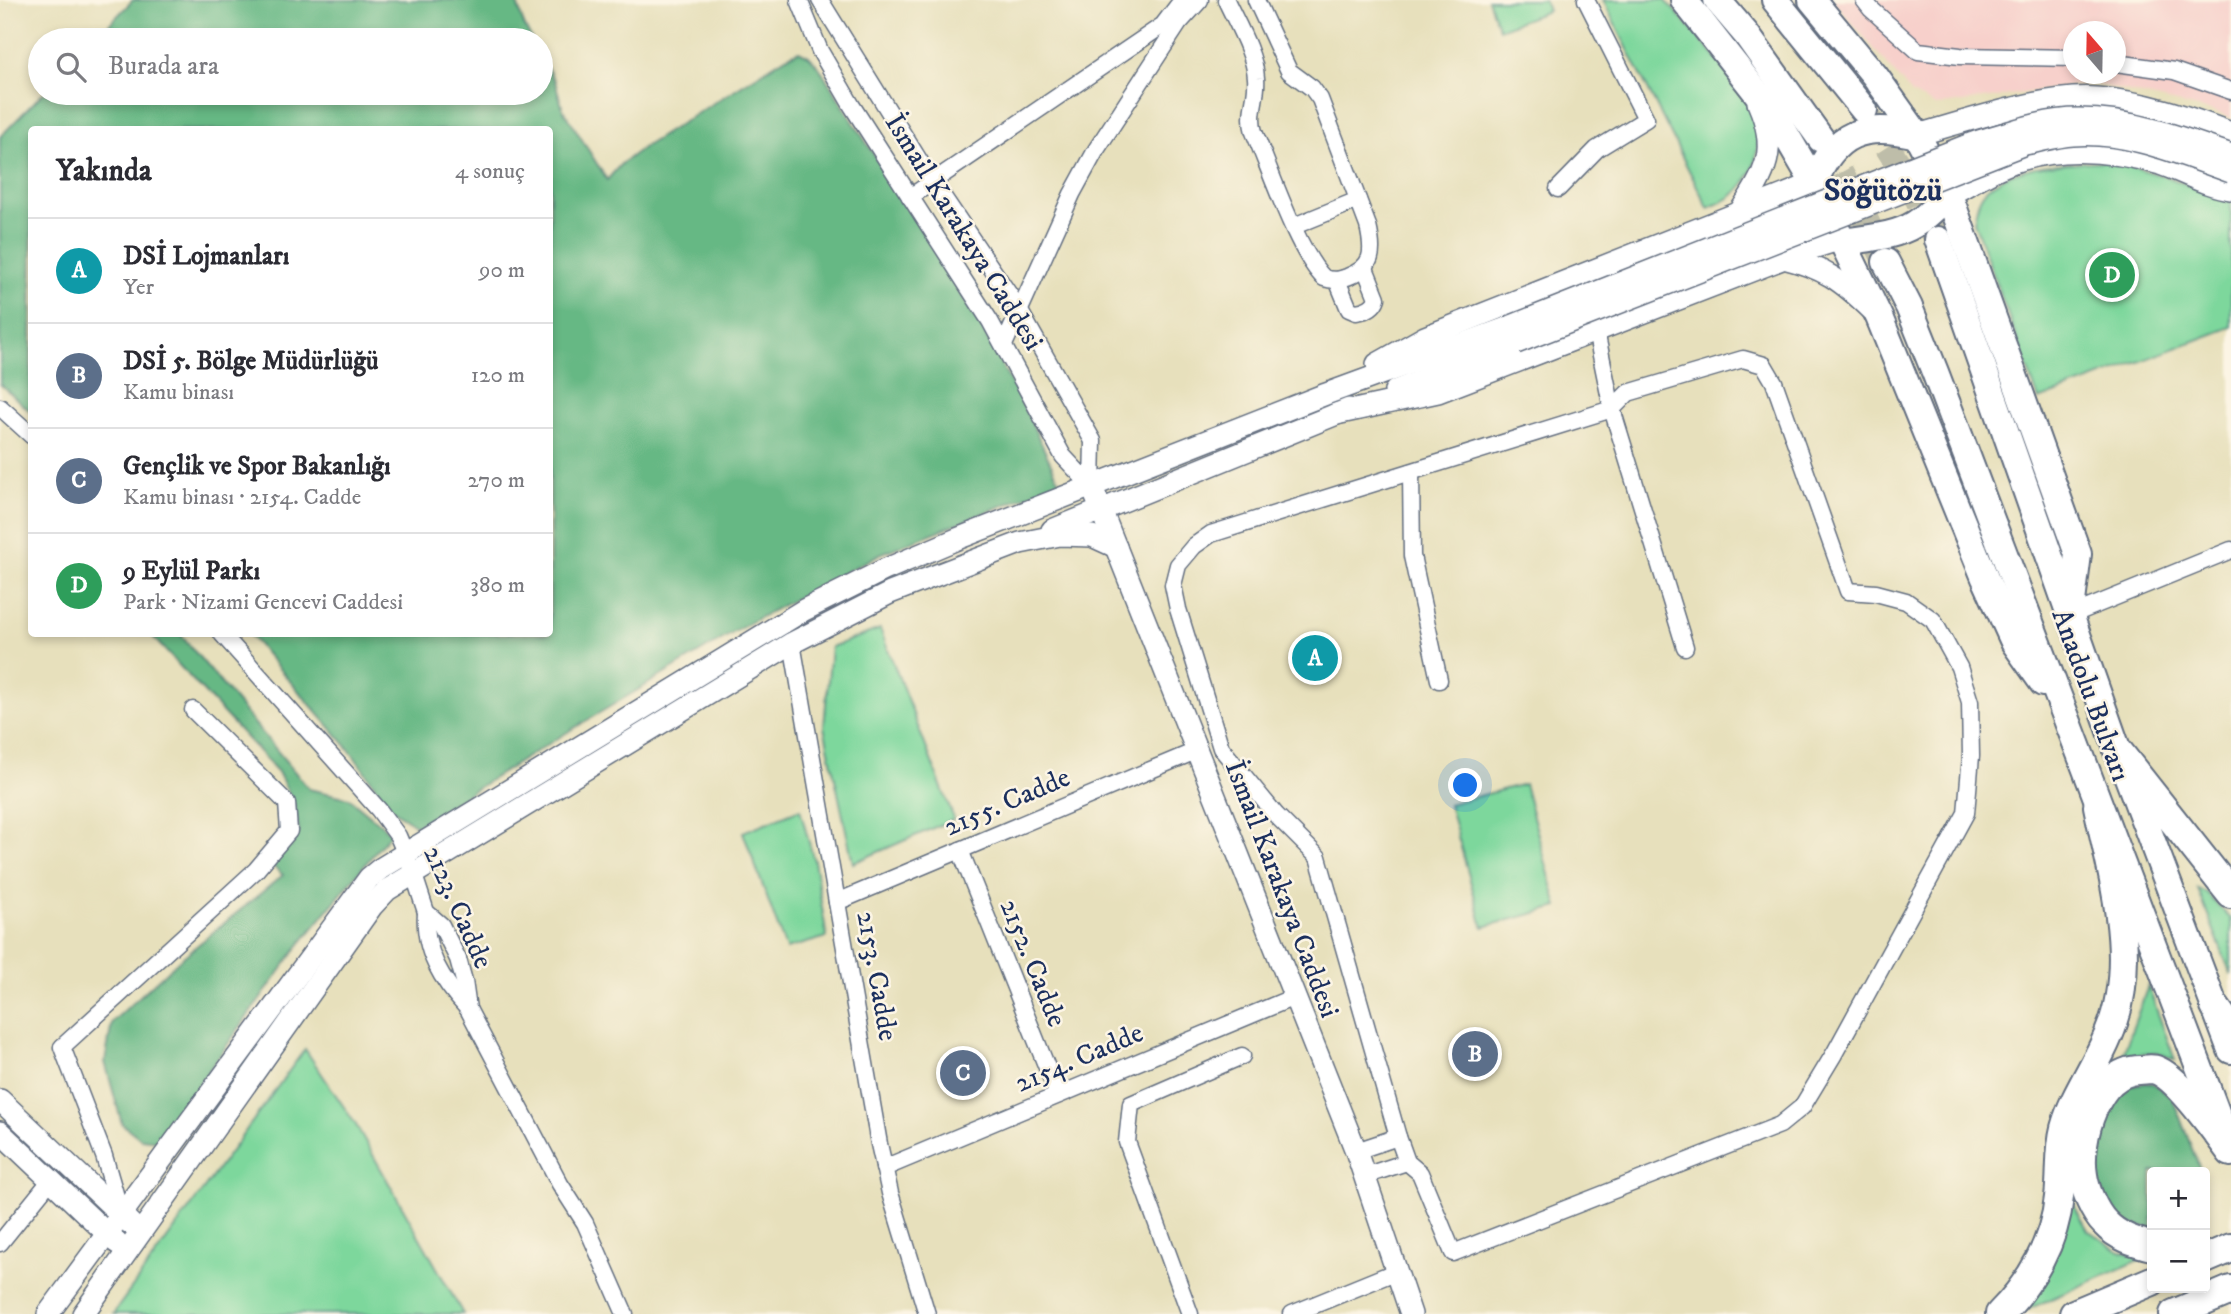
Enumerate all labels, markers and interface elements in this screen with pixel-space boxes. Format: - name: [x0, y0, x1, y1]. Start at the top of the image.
- north arrow: [2063, 21, 2126, 84]
- search box: [28, 28, 553, 105]
- icon: search: [52, 48, 90, 86]
- text: Burada ara: [108, 50, 219, 83]
- street label: İsmail Karakaya Caddesi: [877, 107, 1051, 357]
- text: Yakında: [56, 153, 152, 190]
- text: 4 sonuç: [455, 157, 525, 186]
- district label: Söğütözü: [1824, 171, 1942, 211]
- text: DSİ Lojmanları: [123, 240, 289, 273]
- pin: D: [2089, 249, 2135, 301]
- text: A: [72, 256, 86, 285]
- text: 90 m: [479, 256, 525, 285]
- text: Yer: [123, 273, 154, 302]
- text: DSİ 5. Bölge Müdürlüğü: [123, 345, 379, 378]
- text: B: [72, 361, 86, 390]
- text: 120 m: [471, 361, 525, 390]
- text: Kamu binası: [123, 378, 234, 407]
- text: Gençlik ve Spor Bakanlığı: [123, 450, 391, 483]
- text: C: [71, 466, 87, 495]
- text: 270 m: [468, 466, 525, 495]
- text: Kamu binası · 2154. Cadde: [123, 483, 361, 512]
- text: 9 Eylül Parkı: [123, 555, 260, 588]
- text: D: [70, 571, 88, 600]
- text: 380 m: [470, 571, 525, 600]
- text: Park · Nizami Gencevi Caddesi: [123, 588, 403, 617]
- street label: Anadolu Bulvarı: [2044, 604, 2138, 786]
- pin: A: [1292, 632, 1338, 684]
- street label: İsmail Karakaya Caddesi: [1217, 755, 1347, 1023]
- street label: 2155. Cadde: [939, 760, 1075, 844]
- your location: [1448, 768, 1482, 802]
- street label: 2123. Cadde: [415, 840, 501, 974]
- street label: 2152. Cadde: [992, 894, 1074, 1032]
- street label: 2153. Cadde: [848, 908, 906, 1044]
- street label: 2154. Cadde: [1010, 1015, 1148, 1101]
- pin: B: [1452, 1028, 1498, 1080]
- pin: C: [940, 1047, 986, 1099]
- map controls: [2147, 1167, 2210, 1293]
- button: +: [2147, 1167, 2210, 1230]
- button: −: [2147, 1230, 2210, 1293]

